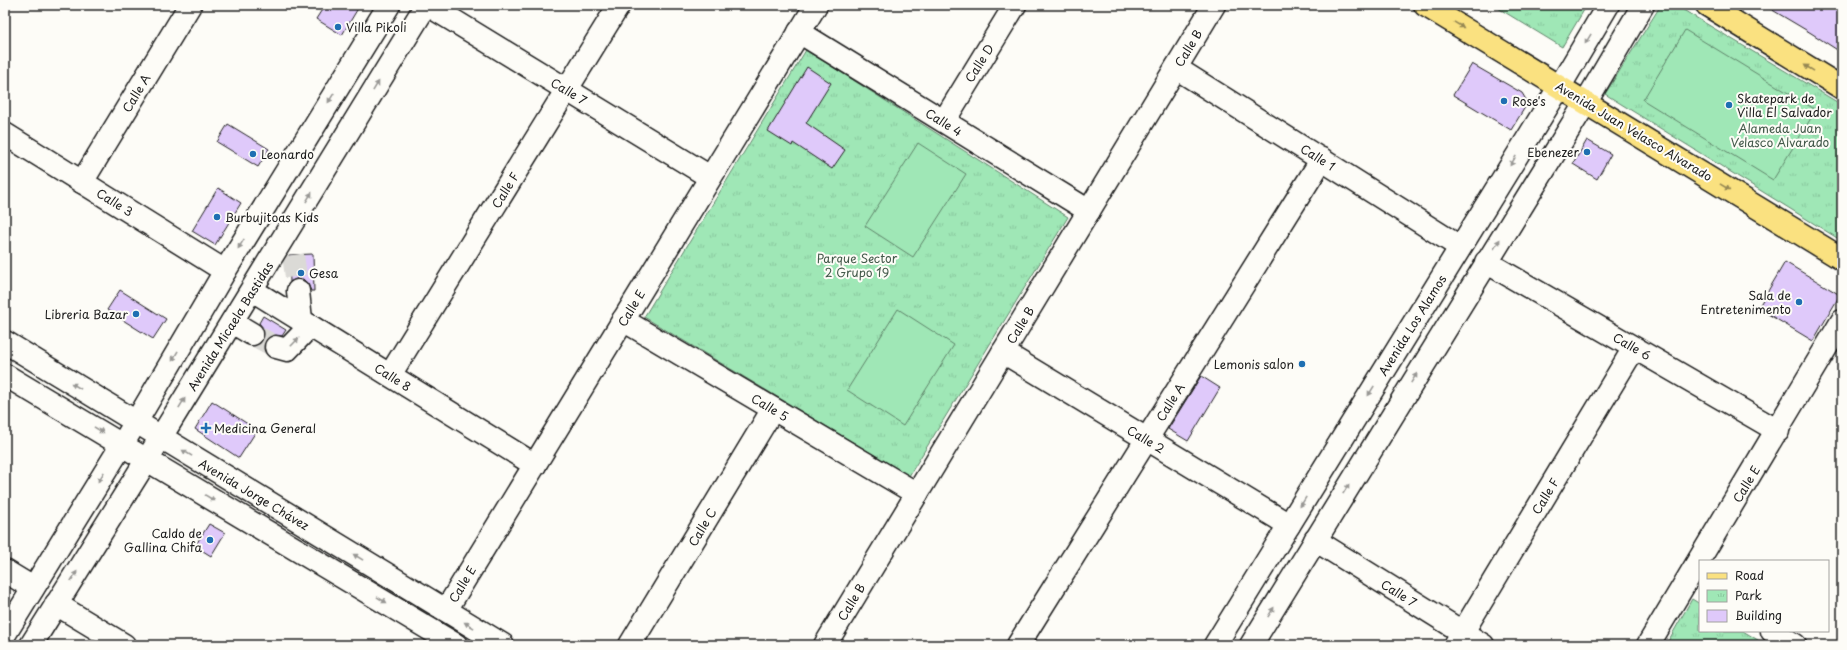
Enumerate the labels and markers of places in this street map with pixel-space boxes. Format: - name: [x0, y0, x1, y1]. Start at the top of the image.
- place label: Villa Pikoli: [346, 18, 407, 36]
- marker: Villa Pikoli: [333, 22, 343, 32]
- place label: Skatepark de Villa El Salvador: [1737, 89, 1832, 121]
- place label: Rose's: [1512, 92, 1546, 110]
- marker: Rose's: [1499, 96, 1509, 106]
- marker: Skatepark de Villa El Salvador: [1724, 100, 1734, 110]
- place label: Ebenezer: [1527, 143, 1579, 161]
- place label: Leonardo: [261, 145, 314, 163]
- marker: Ebenezer: [1582, 147, 1592, 157]
- marker: Leonardo: [248, 149, 258, 159]
- place label: Burbujitoas Kids: [225, 208, 319, 226]
- marker: Burbujitoas Kids: [212, 212, 222, 222]
- place label: Gesa: [309, 264, 339, 282]
- marker: Gesa: [296, 268, 306, 278]
- place label: Sala de Entretenimento: [1701, 286, 1791, 318]
- marker: Sala de Entretenimento: [1794, 297, 1804, 307]
- place label: Libreria Bazar: [45, 305, 128, 323]
- marker: Libreria Bazar: [131, 309, 141, 319]
- place label: Lemonis salon: [1214, 355, 1294, 373]
- marker: Lemonis salon: [1297, 359, 1307, 369]
- place label: Medicina General: [214, 419, 316, 437]
- marker: Medicina General: [201, 423, 211, 433]
- place label: Caldo de Gallina Chifa: [124, 524, 202, 556]
- marker: Caldo de Gallina Chifa: [205, 535, 215, 545]

